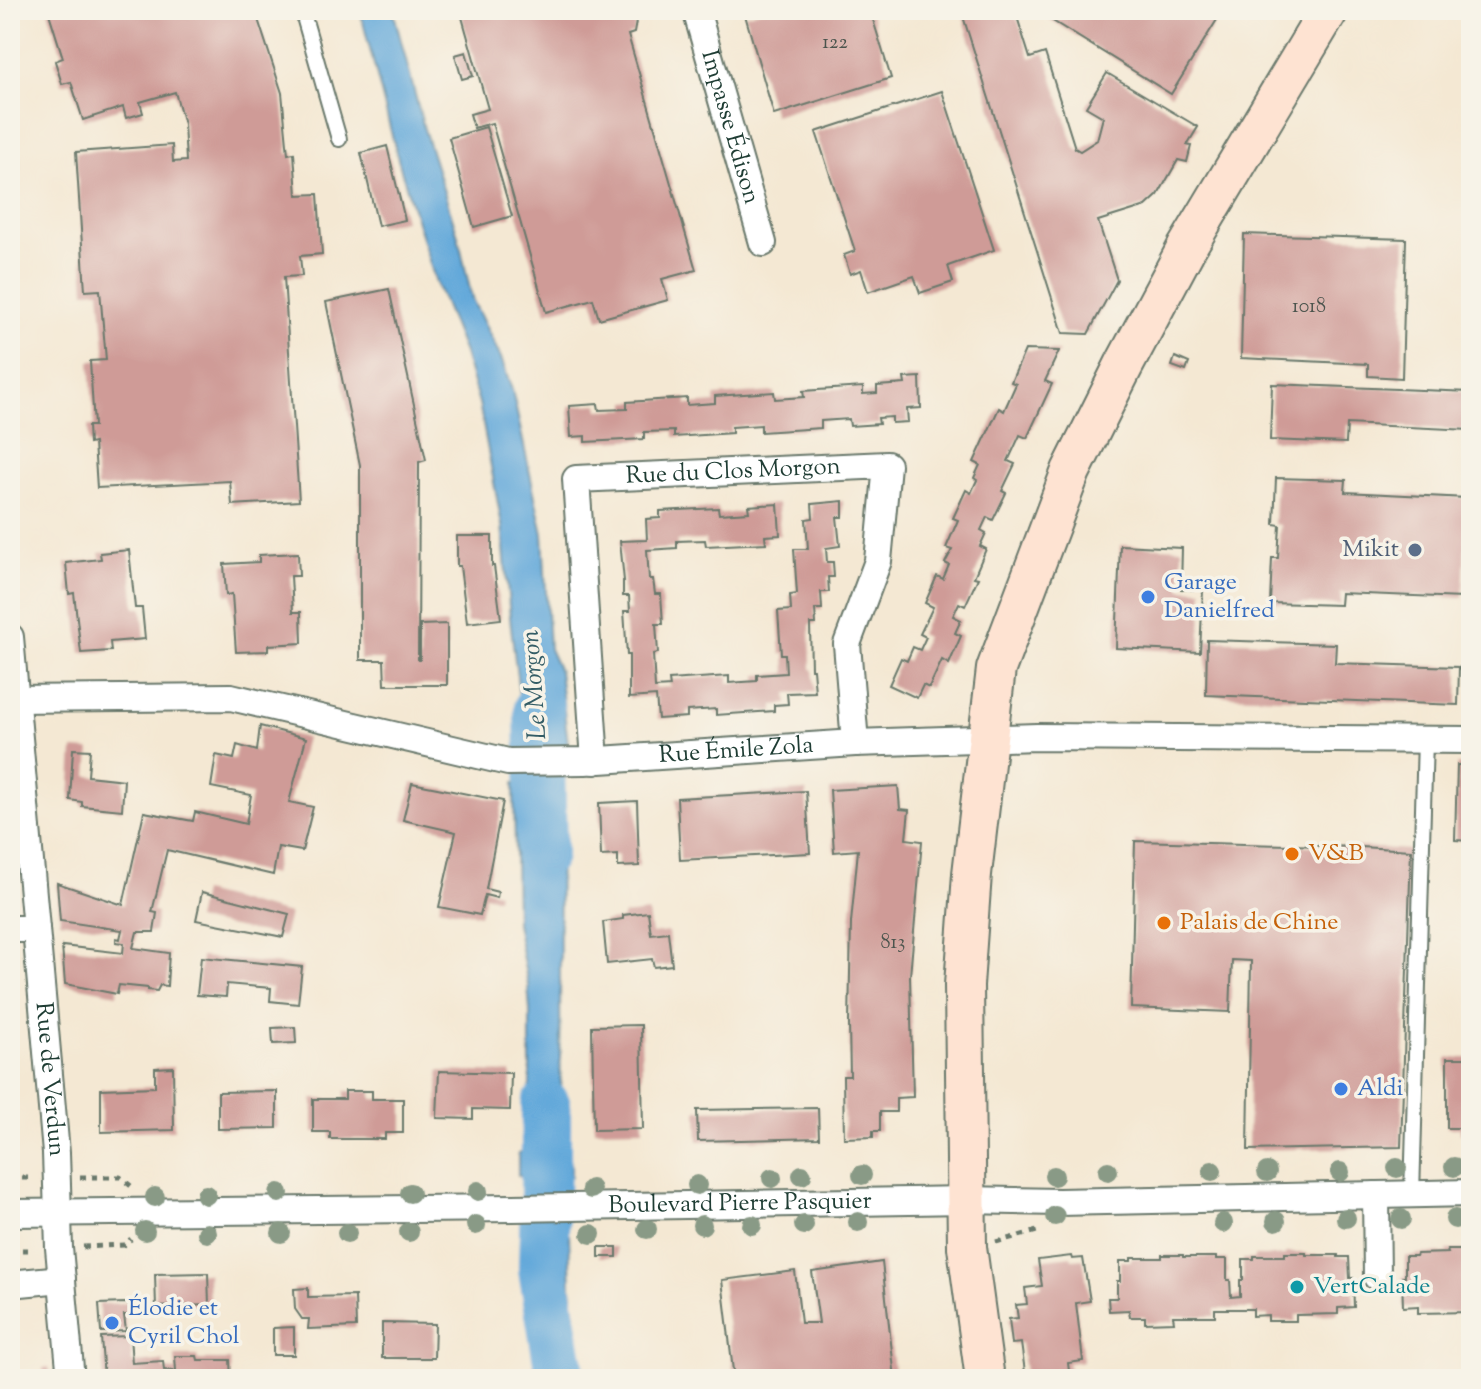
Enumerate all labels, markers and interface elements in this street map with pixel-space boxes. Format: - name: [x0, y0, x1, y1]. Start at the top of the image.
- house number: 122: [822, 29, 848, 58]
- street label: Impasse Édison: [691, 46, 768, 208]
- house number: 1018: [1292, 293, 1326, 322]
- street label: Rue du Clos Morgon: [625, 450, 841, 494]
- place label: Mikit: [1342, 533, 1399, 567]
- marker: Mikit: [1406, 541, 1424, 559]
- place label: Garage Danielfred: [1164, 566, 1275, 628]
- marker: Garage Danielfred: [1139, 588, 1157, 606]
- water label: Le Morgon: [513, 629, 557, 741]
- street label: Rue Émile Zola: [658, 729, 815, 773]
- place label: V&B: [1308, 837, 1364, 871]
- marker: V&B: [1283, 845, 1301, 863]
- place label: Palais de Chine: [1180, 906, 1338, 940]
- marker: Palais de Chine: [1155, 914, 1173, 932]
- house number: 813: [881, 929, 905, 958]
- street label: Rue de Verdun: [26, 1001, 73, 1158]
- place label: Aldi: [1357, 1072, 1404, 1106]
- marker: Aldi: [1332, 1080, 1350, 1098]
- street label: Boulevard Pierre Pasquier: [608, 1185, 872, 1223]
- place label: VertCalade: [1313, 1270, 1430, 1304]
- marker: VertCalade: [1288, 1278, 1306, 1296]
- place label: Élodie et Cyril Chol: [128, 1292, 240, 1354]
- marker: Élodie et Cyril Chol: [103, 1314, 121, 1332]

